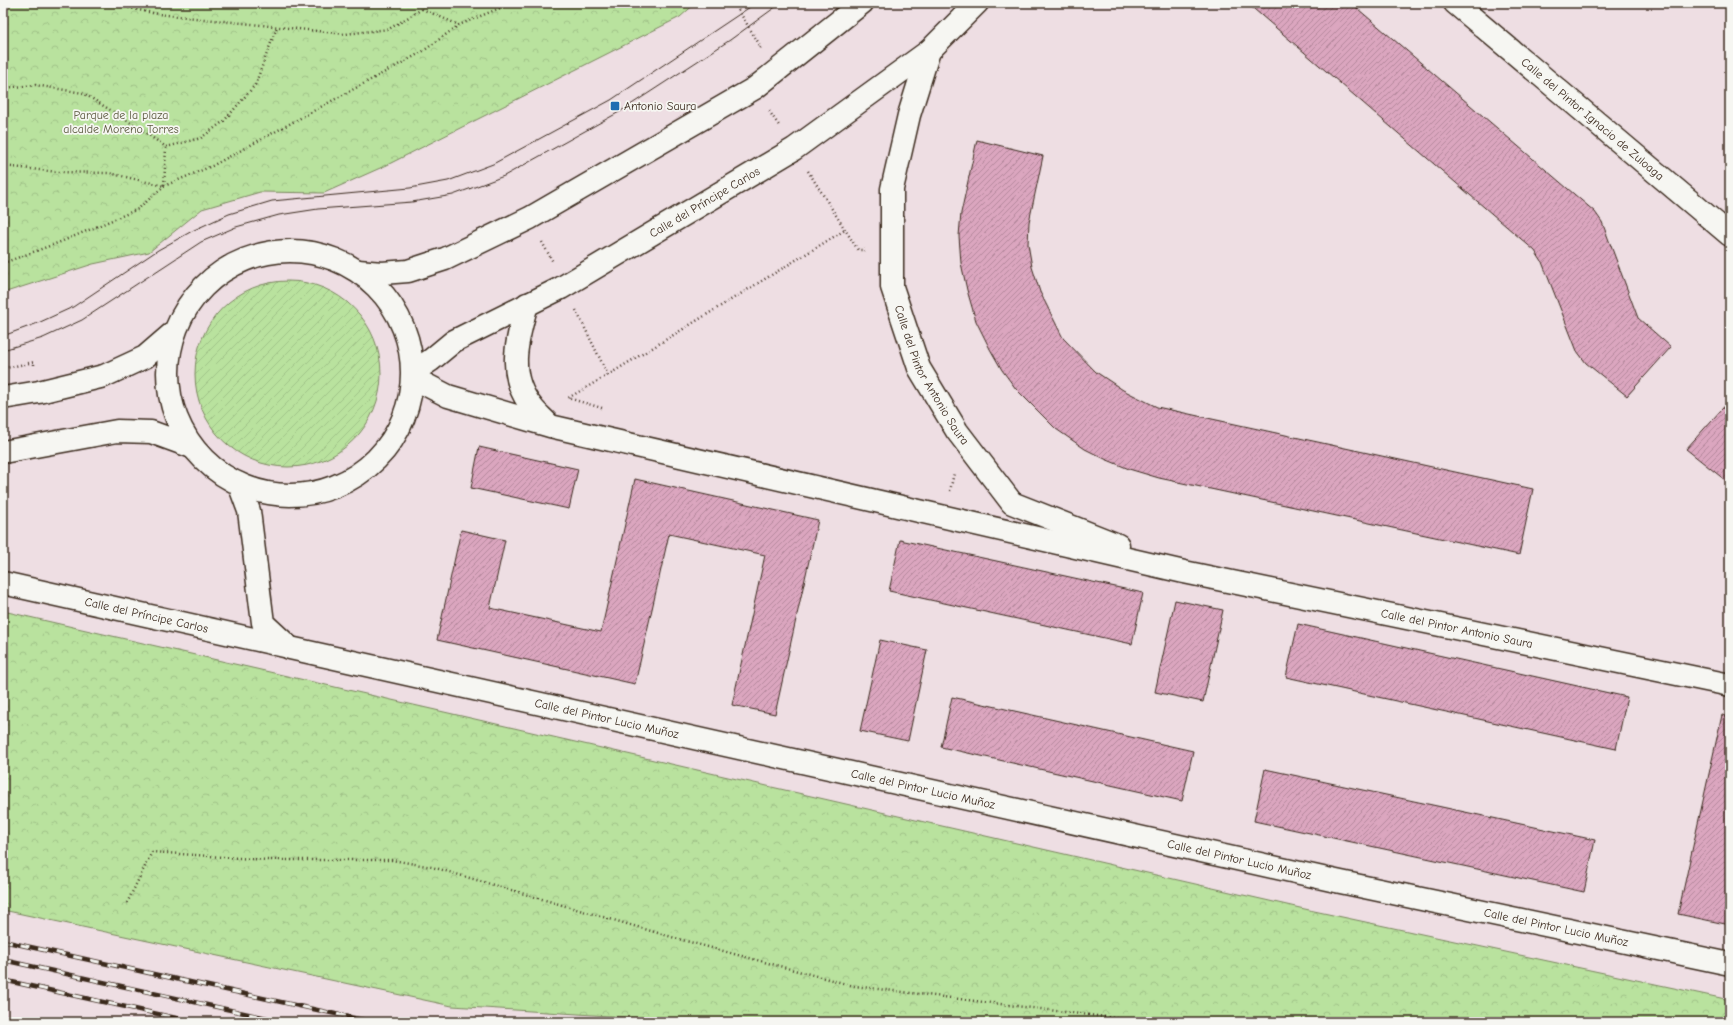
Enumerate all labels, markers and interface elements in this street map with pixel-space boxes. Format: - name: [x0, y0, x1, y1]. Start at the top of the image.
- street label: Calle del Pintor Ignacio de Zuloaga: [1518, 55, 1667, 183]
- place label: Antonio Saura: [624, 99, 696, 113]
- marker: Antonio Saura: [609, 100, 621, 112]
- park label: Parque de la plaza alcalde Moreno Torres: [63, 108, 179, 136]
- street label: Calle del Príncipe Carlos: [647, 164, 762, 241]
- street label: Calle del Pintor Antonio Saura: [892, 303, 972, 448]
- street label: Calle del Príncipe Carlos: [83, 595, 209, 636]
- street label: Calle del Pintor Antonio Saura: [1380, 606, 1534, 651]
- street label: Calle del Pintor Lucio Muñoz: [533, 696, 681, 742]
- street label: Calle del Pintor Lucio Muñoz: [850, 766, 997, 812]
- street label: Calle del Pintor Lucio Muñoz: [1166, 837, 1313, 882]
- street label: Calle del Pintor Lucio Muñoz: [1483, 905, 1630, 950]

